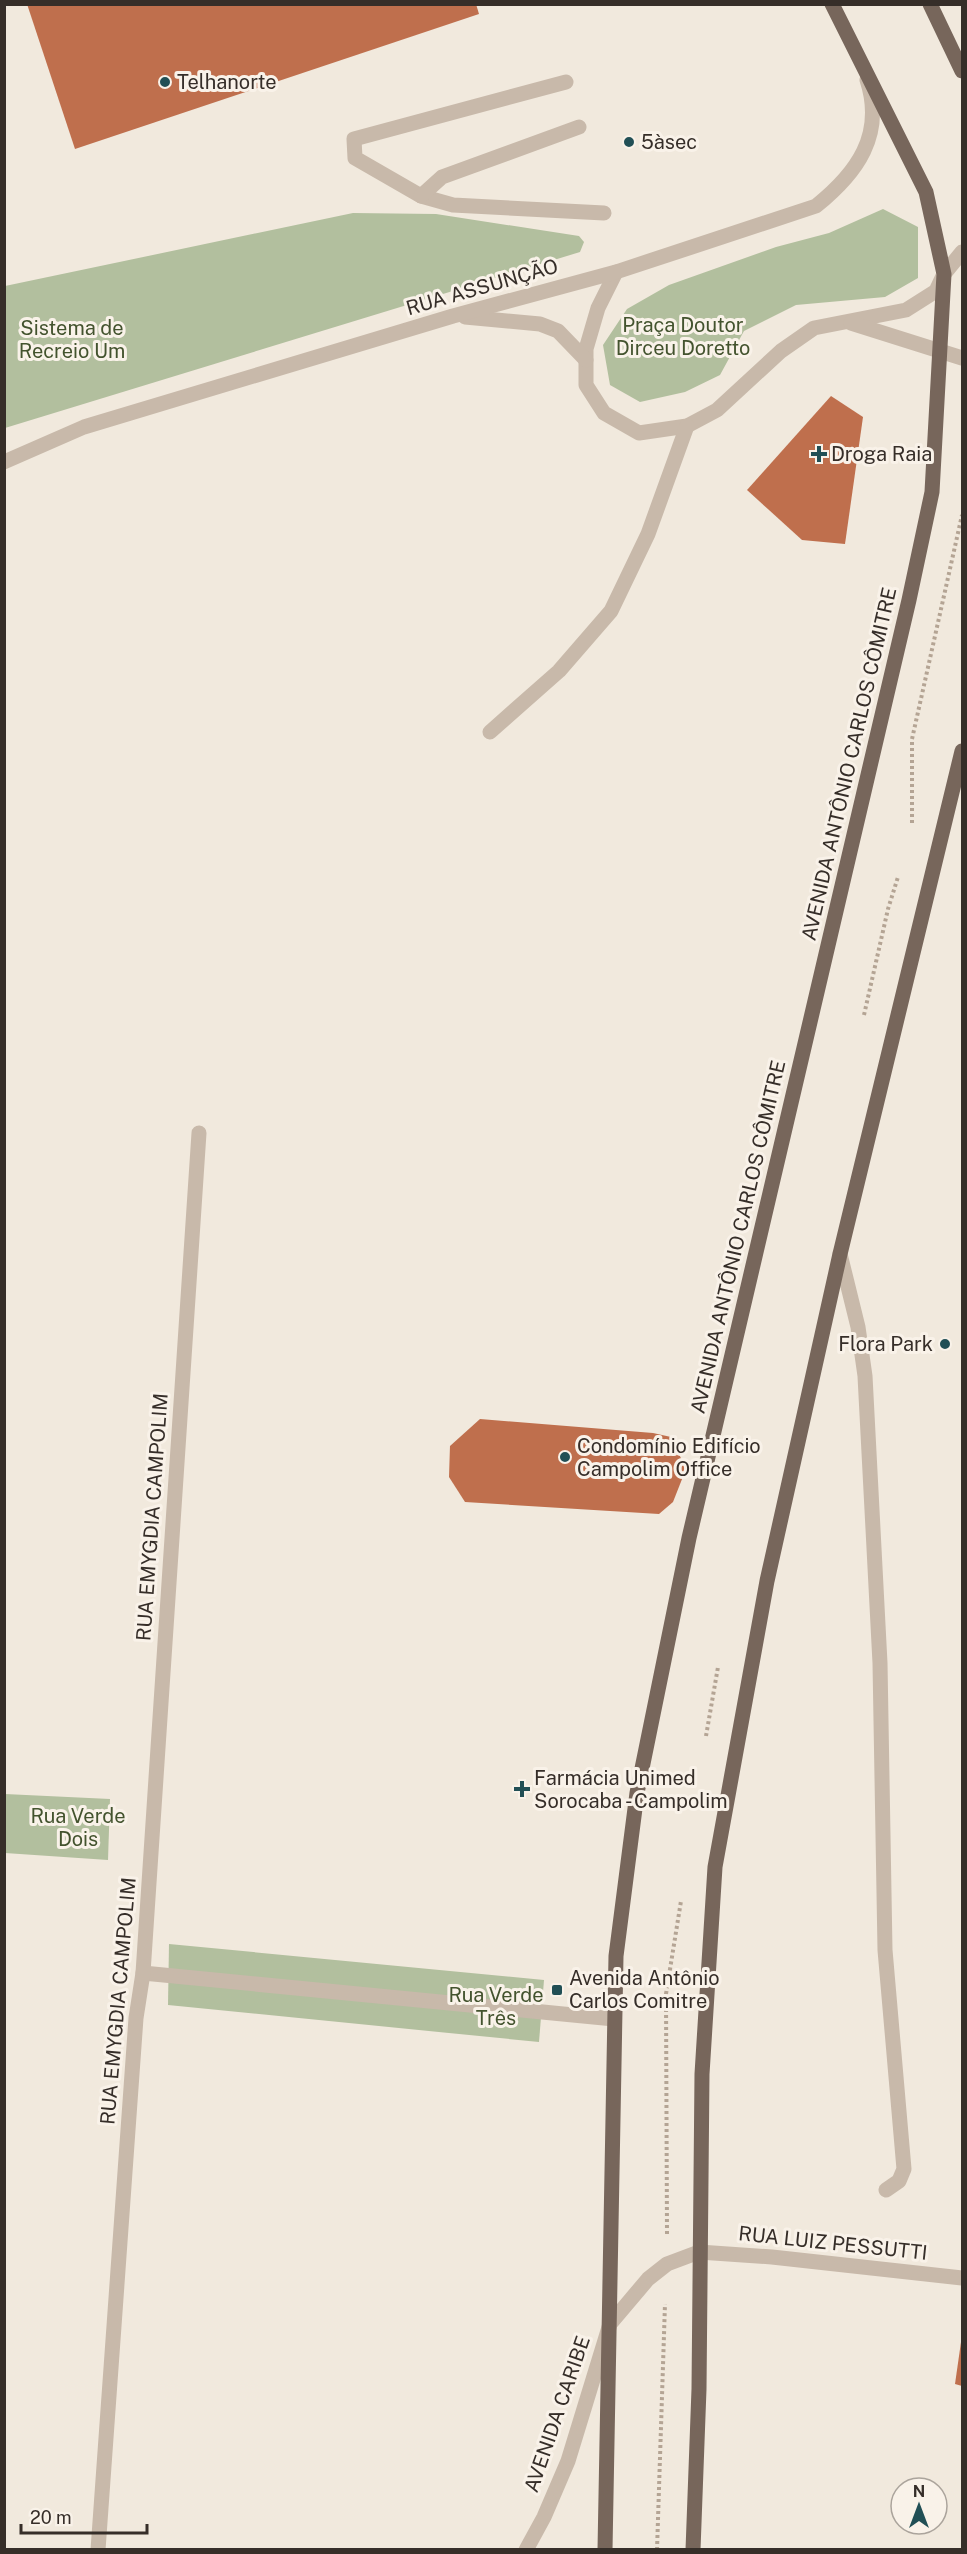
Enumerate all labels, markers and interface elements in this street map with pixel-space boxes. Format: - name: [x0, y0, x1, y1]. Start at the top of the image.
- place label: Telhanorte: [177, 70, 277, 94]
- marker: Telhanorte: [158, 75, 172, 89]
- place label: 5àsec: [641, 130, 697, 154]
- marker: 5àsec: [622, 135, 636, 149]
- street label: RUA ASSUNÇÃO: [403, 253, 561, 320]
- park label: Praça Doutor Dirceu Doretto: [616, 313, 750, 360]
- park label: Sistema de Recreio Um: [19, 316, 125, 363]
- place label: Droga Raia: [831, 442, 932, 466]
- marker: Droga Raia: [812, 447, 826, 461]
- street label: AVENIDA ANTÔNIO CARLOS CÔMITRE: [797, 585, 901, 943]
- street label: AVENIDA ANTÔNIO CARLOS CÔMITRE: [686, 1058, 790, 1416]
- place label: Flora Park: [838, 1332, 933, 1356]
- marker: Flora Park: [938, 1337, 952, 1351]
- street label: RUA EMYGDIA CAMPOLIM: [131, 1392, 173, 1642]
- place label: Condomínio Edifício Campolim Office: [577, 1434, 761, 1481]
- marker: Condomínio Edifício Campolim Office: [558, 1450, 572, 1464]
- place label: Farmácia Unimed Sorocaba - Campolim: [534, 1766, 728, 1813]
- marker: Farmácia Unimed Sorocaba - Campolim: [515, 1782, 529, 1796]
- park label: Rua Verde Dois: [30, 1804, 126, 1851]
- street label: RUA EMYGDIA CAMPOLIM: [95, 1876, 141, 2126]
- place label: Avenida Antônio Carlos Comitre: [569, 1966, 719, 2013]
- park label: Rua Verde Três: [448, 1983, 544, 2030]
- marker: Avenida Antônio Carlos Comitre: [550, 1983, 564, 1997]
- street label: RUA LUIZ PESSUTTI: [737, 2221, 929, 2265]
- street label: AVENIDA CARIBE: [519, 2333, 595, 2495]
- north arrow: [889, 2476, 949, 2536]
- text: N: [913, 2482, 925, 2501]
- scale bar: [21, 2497, 147, 2535]
- text: 20 m: [30, 2507, 72, 2528]

